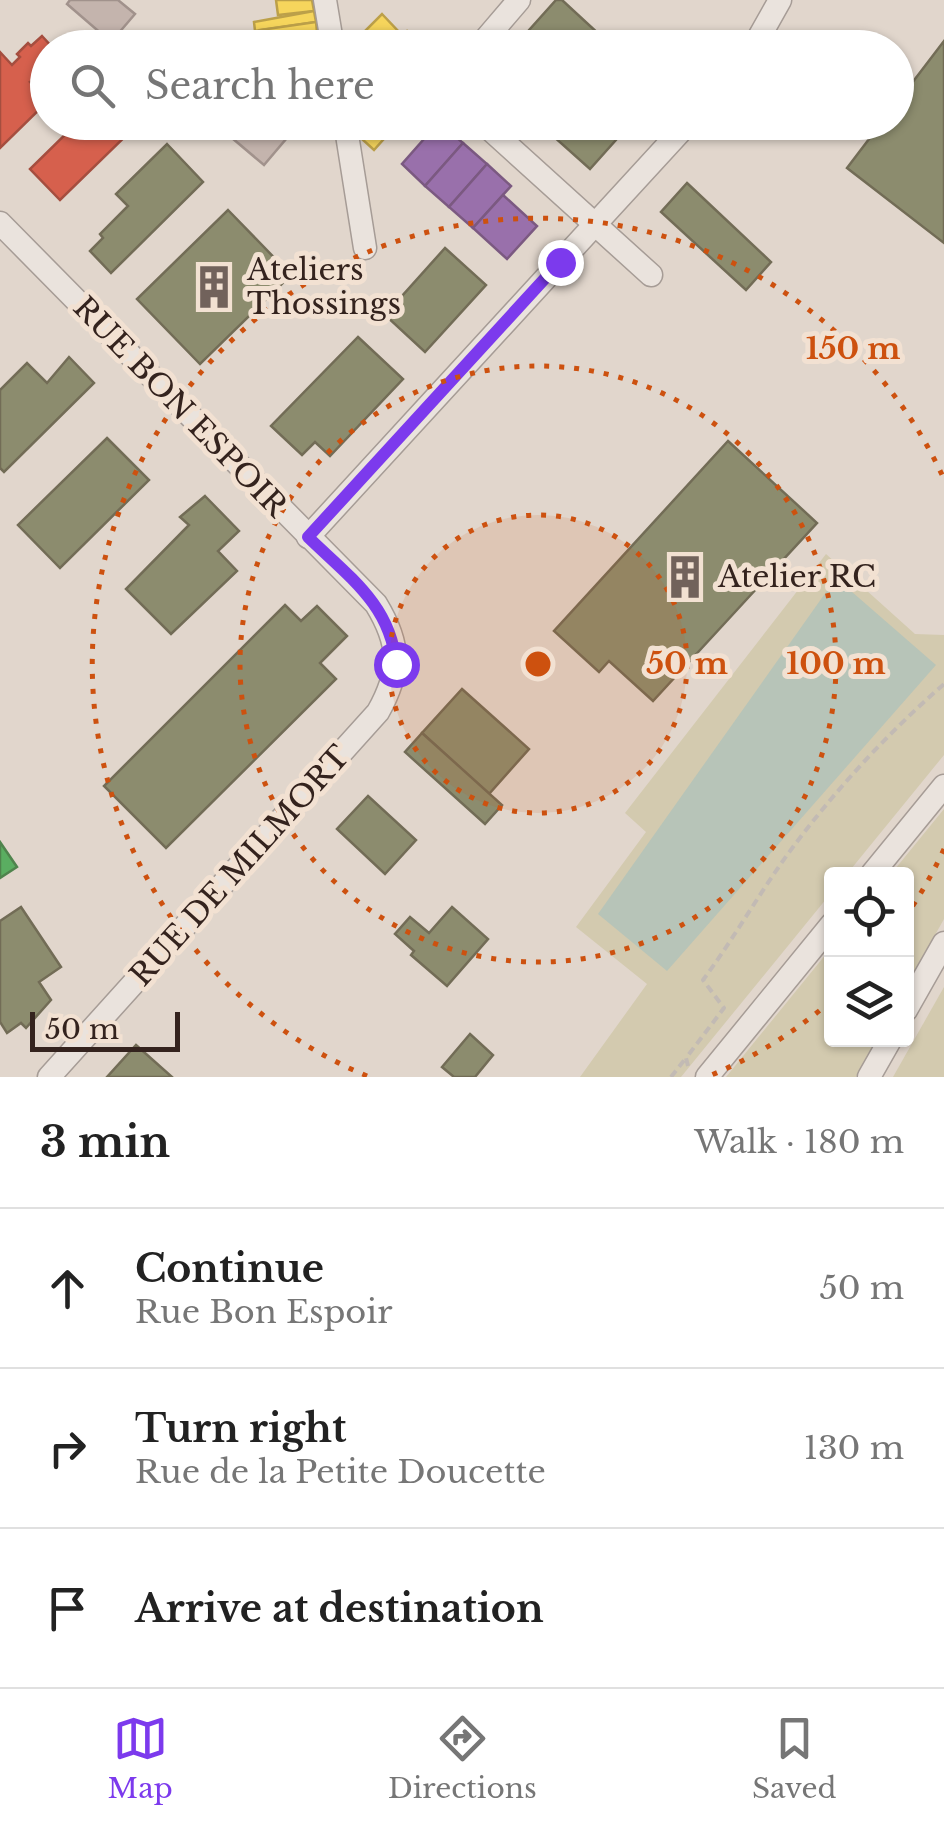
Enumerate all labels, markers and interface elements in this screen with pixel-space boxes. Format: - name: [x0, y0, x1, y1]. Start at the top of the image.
- search box: [30, 30, 914, 140]
- icon: search: [65, 58, 120, 113]
- text: Search here: [145, 62, 375, 109]
- route end: [538, 240, 584, 286]
- place label: Ateliers Thossings: [246, 251, 401, 322]
- building icon: Ateliers Thossings: [190, 263, 238, 311]
- street label: RUE BON ESPOIR: [66, 289, 296, 525]
- text: 150 m: [806, 330, 900, 367]
- building icon: Atelier RC: [661, 553, 709, 601]
- place label: Atelier RC: [717, 558, 876, 595]
- route start: [374, 642, 420, 688]
- text: 50 m: [646, 645, 728, 682]
- text: 100 m: [786, 645, 886, 682]
- centre of rings: [520, 646, 556, 682]
- street label: RUE DE MILMORT: [122, 738, 357, 993]
- map controls: [824, 867, 914, 1047]
- button: locate: [824, 867, 914, 957]
- button: layers: [824, 957, 914, 1047]
- scale bar: [30, 1007, 180, 1052]
- text: 50 m: [45, 1012, 119, 1047]
- text: 3 min: [40, 1116, 170, 1168]
- text: Walk · 180 m: [694, 1122, 904, 1162]
- text: Continue: [135, 1245, 324, 1292]
- icon: ahead: [40, 1261, 95, 1316]
- text: 50 m: [819, 1268, 904, 1308]
- text: Rue Bon Espoir: [135, 1292, 392, 1332]
- text: Turn right: [135, 1405, 346, 1452]
- icon: right: [40, 1421, 95, 1476]
- text: 130 m: [804, 1428, 904, 1468]
- text: Rue de la Petite Doucette: [135, 1452, 546, 1492]
- icon: arrive: [40, 1581, 95, 1636]
- text: Arrive at destination: [135, 1585, 544, 1632]
- tab: Map: [108, 1711, 173, 1806]
- tab: Directions: [388, 1711, 537, 1806]
- tab: Saved: [752, 1711, 836, 1806]

